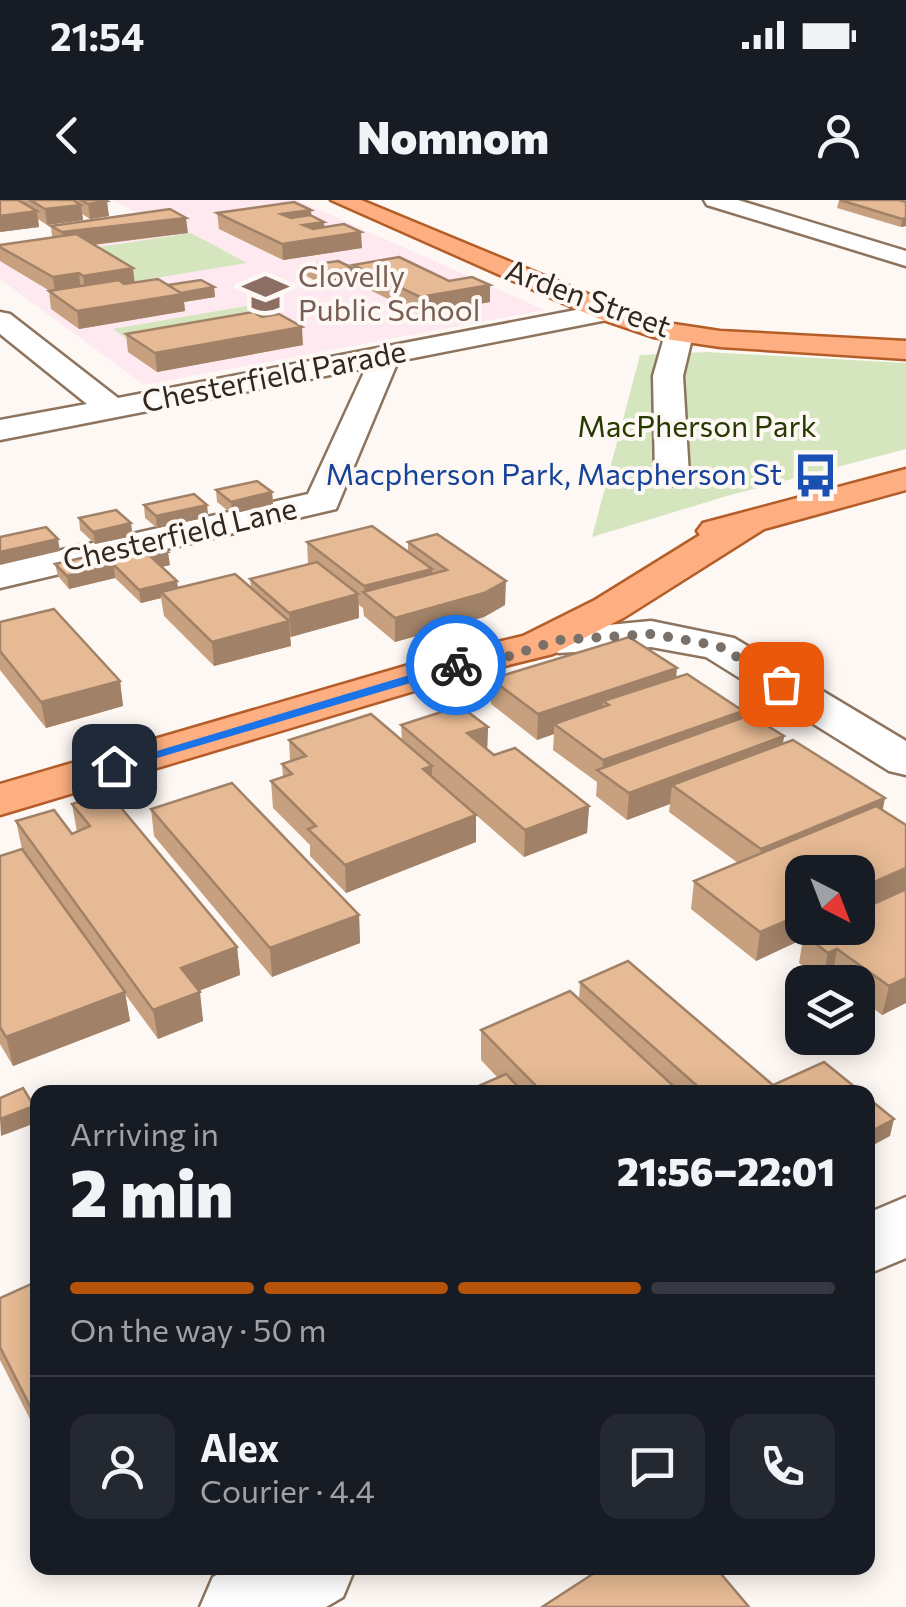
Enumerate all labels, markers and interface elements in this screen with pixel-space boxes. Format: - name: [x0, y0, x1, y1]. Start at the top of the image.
- text: 21:54: [50, 12, 144, 59]
- icon: back: [40, 108, 95, 163]
- text: Nomnom: [357, 108, 549, 163]
- icon: person: [811, 108, 866, 163]
- street label: Arden Street: [501, 250, 676, 344]
- place label: Clovelly Public School: [298, 256, 480, 327]
- school or university icon: Clovelly Public School: [241, 270, 289, 318]
- street label: Chesterfield Parade: [138, 331, 409, 418]
- park label: MacPherson Park: [577, 406, 817, 443]
- bus stop icon: Macpherson Park, Macpherson St: [791, 451, 839, 499]
- place label: Macpherson Park, Macpherson St: [326, 454, 782, 491]
- street label: Chesterfield Lane: [59, 488, 300, 577]
- courier: [406, 615, 506, 715]
- icon: bike: [429, 638, 484, 693]
- pin: [739, 642, 824, 727]
- icon: bag: [754, 657, 809, 712]
- pin: [72, 724, 157, 809]
- icon: home: [87, 739, 142, 794]
- north arrow: [785, 855, 875, 945]
- map controls: [785, 855, 875, 1055]
- button: layers: [785, 965, 875, 1055]
- text: Arriving in: [70, 1113, 219, 1153]
- text: 21:56–22:01: [617, 1147, 835, 1194]
- text: 2 min: [70, 1151, 233, 1230]
- text: On the way · 50 m: [70, 1309, 326, 1349]
- button: person: [70, 1414, 175, 1519]
- button: chat: [600, 1414, 705, 1519]
- button: phone: [730, 1414, 835, 1519]
- text: Alex: [200, 1423, 279, 1470]
- text: Courier · 4.4: [200, 1470, 375, 1510]

